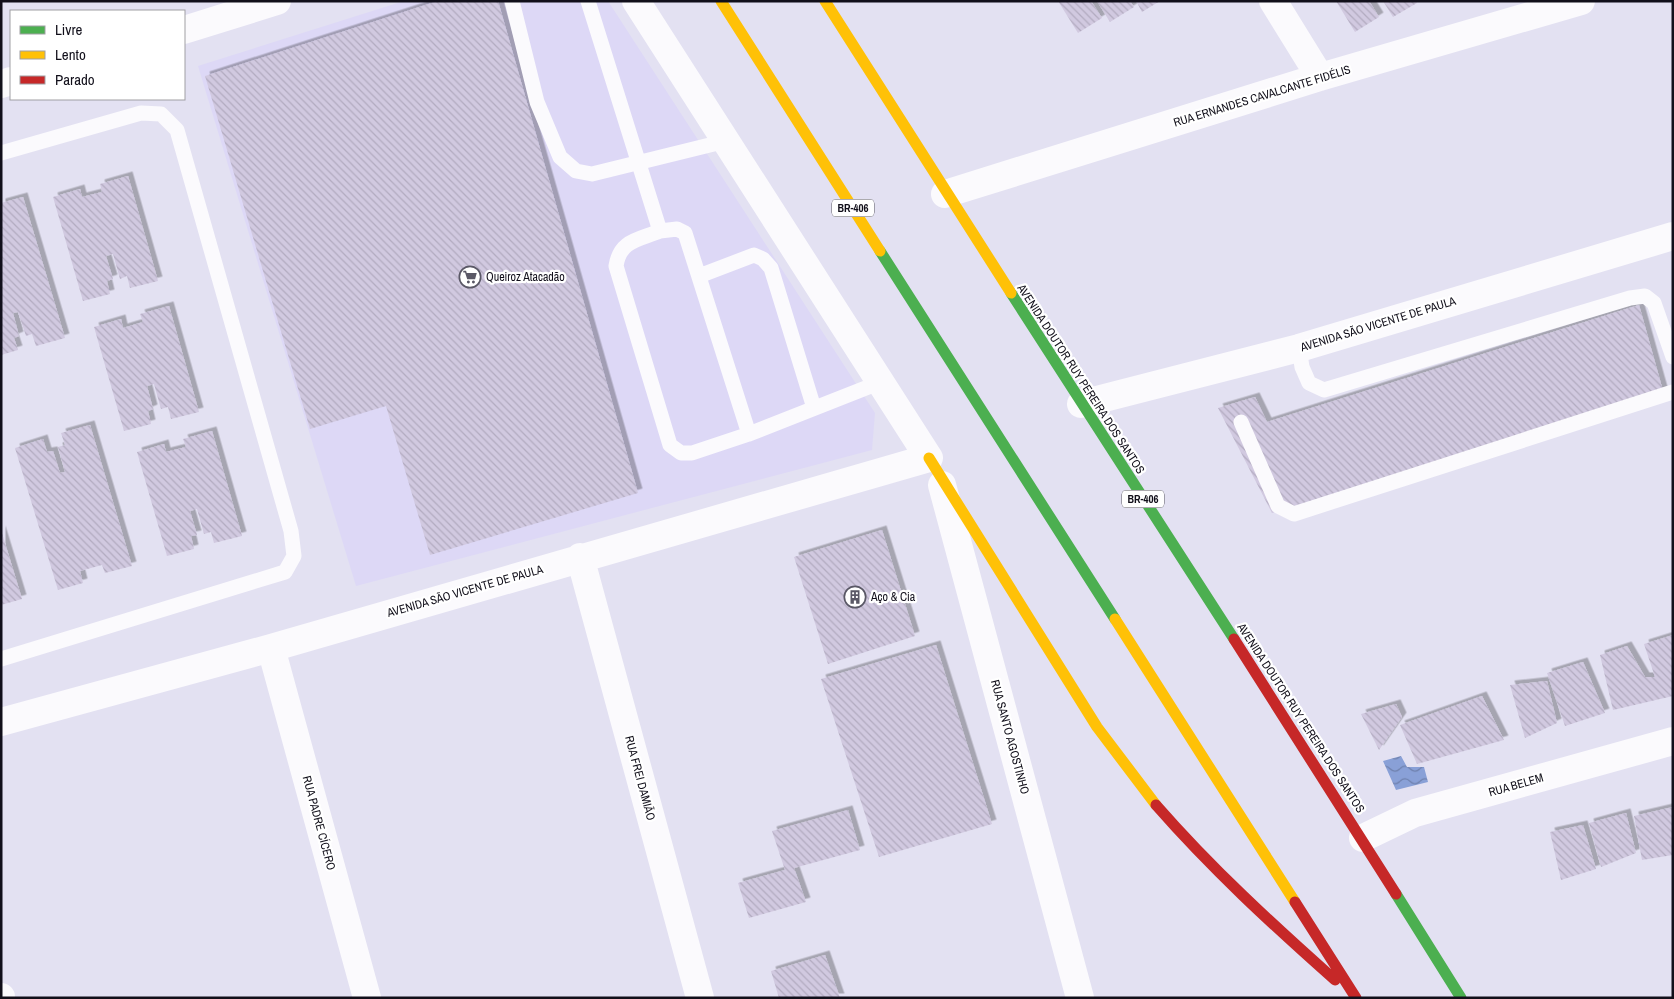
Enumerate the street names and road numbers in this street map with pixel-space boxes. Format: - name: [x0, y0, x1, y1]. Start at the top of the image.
- street label: RUA ERNANDES CAVALCANTE FIDÉLIS: [1171, 61, 1353, 131]
- road number: BR-406: [832, 200, 874, 217]
- street label: AVENIDA DOUTOR RUY PEREIRA DOS SANTOS: [1013, 280, 1149, 477]
- street label: AVENIDA SÃO VICENTE DE PAULA: [1297, 293, 1458, 356]
- road number: BR-406: [1122, 490, 1164, 508]
- street label: AVENIDA SÃO VICENTE DE PAULA: [384, 561, 545, 621]
- street label: AVENIDA DOUTOR RUY PEREIRA DOS SANTOS: [1233, 619, 1369, 816]
- street label: RUA SANTO AGOSTINHO: [987, 678, 1033, 796]
- street label: RUA FREI DAMIÃO: [621, 734, 659, 822]
- street label: RUA BELEM: [1487, 770, 1545, 800]
- street label: RUA PADRE CÍCERO: [299, 774, 339, 872]

